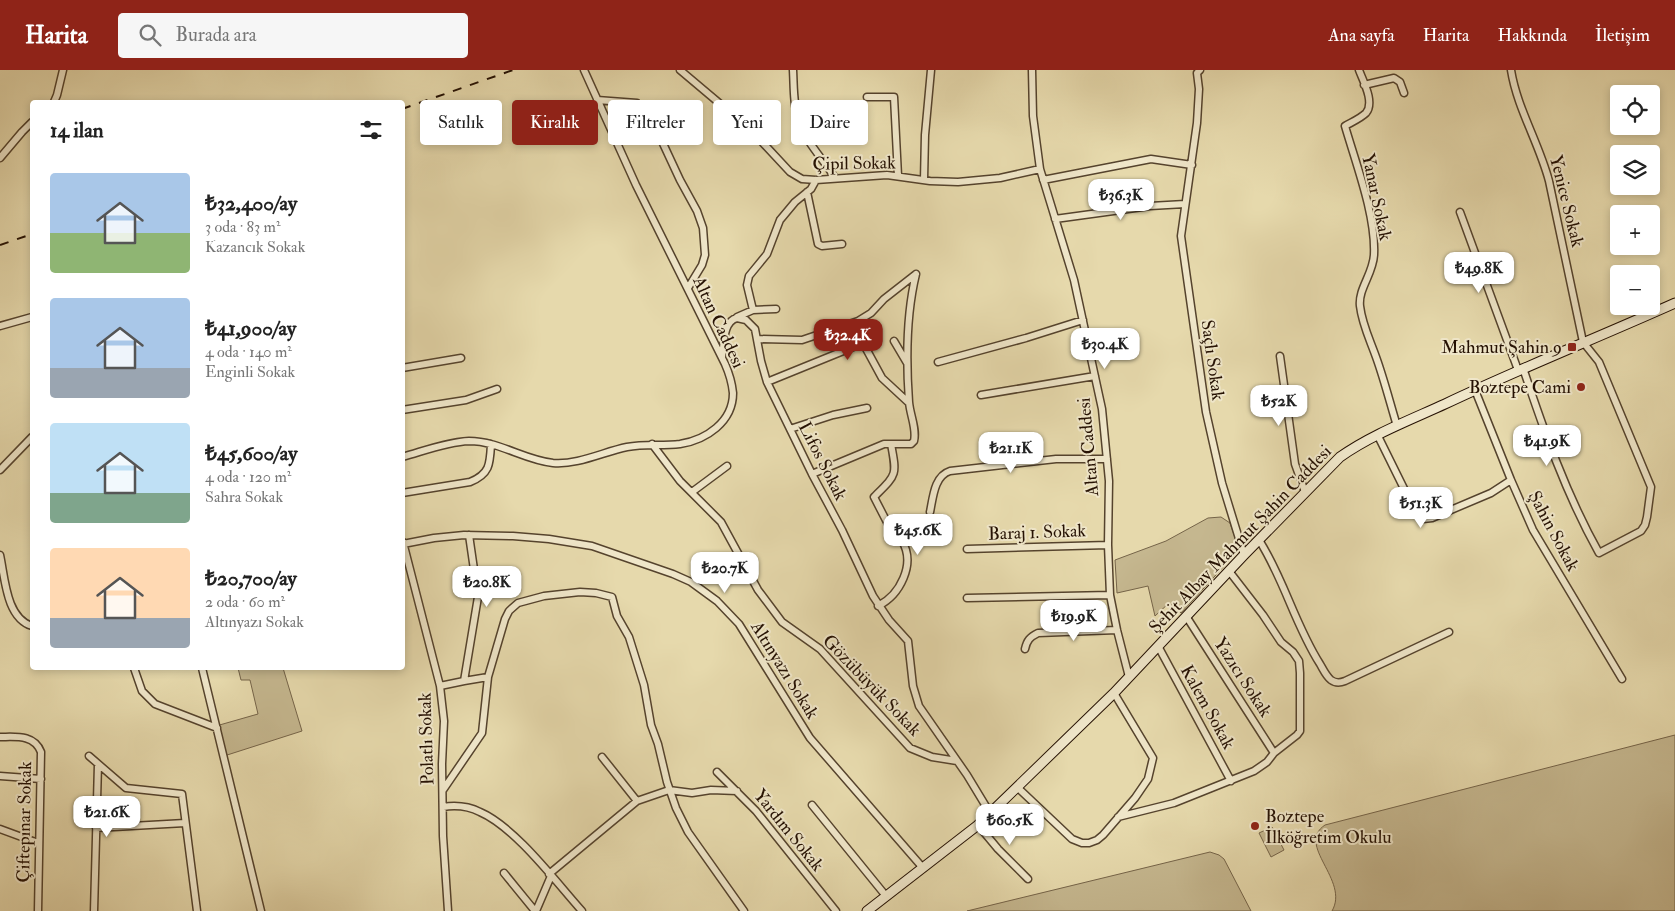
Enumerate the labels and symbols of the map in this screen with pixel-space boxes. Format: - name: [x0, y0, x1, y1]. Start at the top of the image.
- street label: Çipil Sokak: [812, 151, 896, 176]
- street label: Yanar Sokak: [1356, 151, 1397, 243]
- street label: Yenice Sokak: [1544, 153, 1589, 250]
- pin: ₺36.3K: [1080, 178, 1162, 221]
- pin: ₺49.8K: [1438, 252, 1520, 294]
- street label: Altan Caddesi: [687, 272, 750, 372]
- pin: ₺32.4K: [807, 318, 889, 361]
- street label: Saçlı Sokak: [1195, 318, 1230, 402]
- pin: ₺30.4K: [1064, 328, 1146, 370]
- place label: Mahmut Şahin 9: [1441, 336, 1562, 359]
- marker: Mahmut Şahin 9: [1566, 341, 1578, 353]
- place label: Boztepe Cami: [1469, 376, 1571, 399]
- marker: Boztepe Cami: [1575, 381, 1587, 393]
- pin: ₺52K: [1249, 384, 1309, 427]
- street label: Altan Caddesi: [1073, 396, 1104, 498]
- street label: Lifos Sokak: [793, 418, 852, 505]
- pin: ₺41.9K: [1506, 424, 1588, 467]
- pin: ₺21.1K: [970, 432, 1052, 474]
- street label: Şehit Albay Mahmut Şahin Caddesi: [1144, 440, 1337, 638]
- pin: ₺51.3K: [1380, 486, 1462, 529]
- street label: Şahin Sokak: [1523, 487, 1584, 576]
- pin: ₺45.6K: [877, 514, 959, 556]
- street label: Baraj 1. Sokak: [988, 519, 1087, 546]
- pin: ₺20.7K: [684, 552, 766, 594]
- pin: ₺20.8K: [446, 566, 528, 608]
- pin: ₺19.9K: [1033, 600, 1115, 642]
- street label: Altınyazı Sokak: [745, 616, 824, 724]
- street label: Gözübüyük Sokak: [817, 630, 926, 741]
- street label: Yazıcı Sokak: [1208, 633, 1277, 722]
- street label: Kalem Sokak: [1175, 661, 1240, 754]
- street label: Polatlı Sokak: [413, 692, 440, 786]
- street label: Çiftepınar Sokak: [12, 761, 37, 883]
- street label: Yardım Sokak: [748, 785, 829, 876]
- pin: ₺21.6K: [66, 796, 148, 838]
- pin: ₺60.5K: [969, 804, 1051, 846]
- place label: Boztepe İlköğretim Okulu: [1265, 805, 1392, 849]
- marker: Boztepe İlköğretim Okulu: [1249, 820, 1261, 832]

